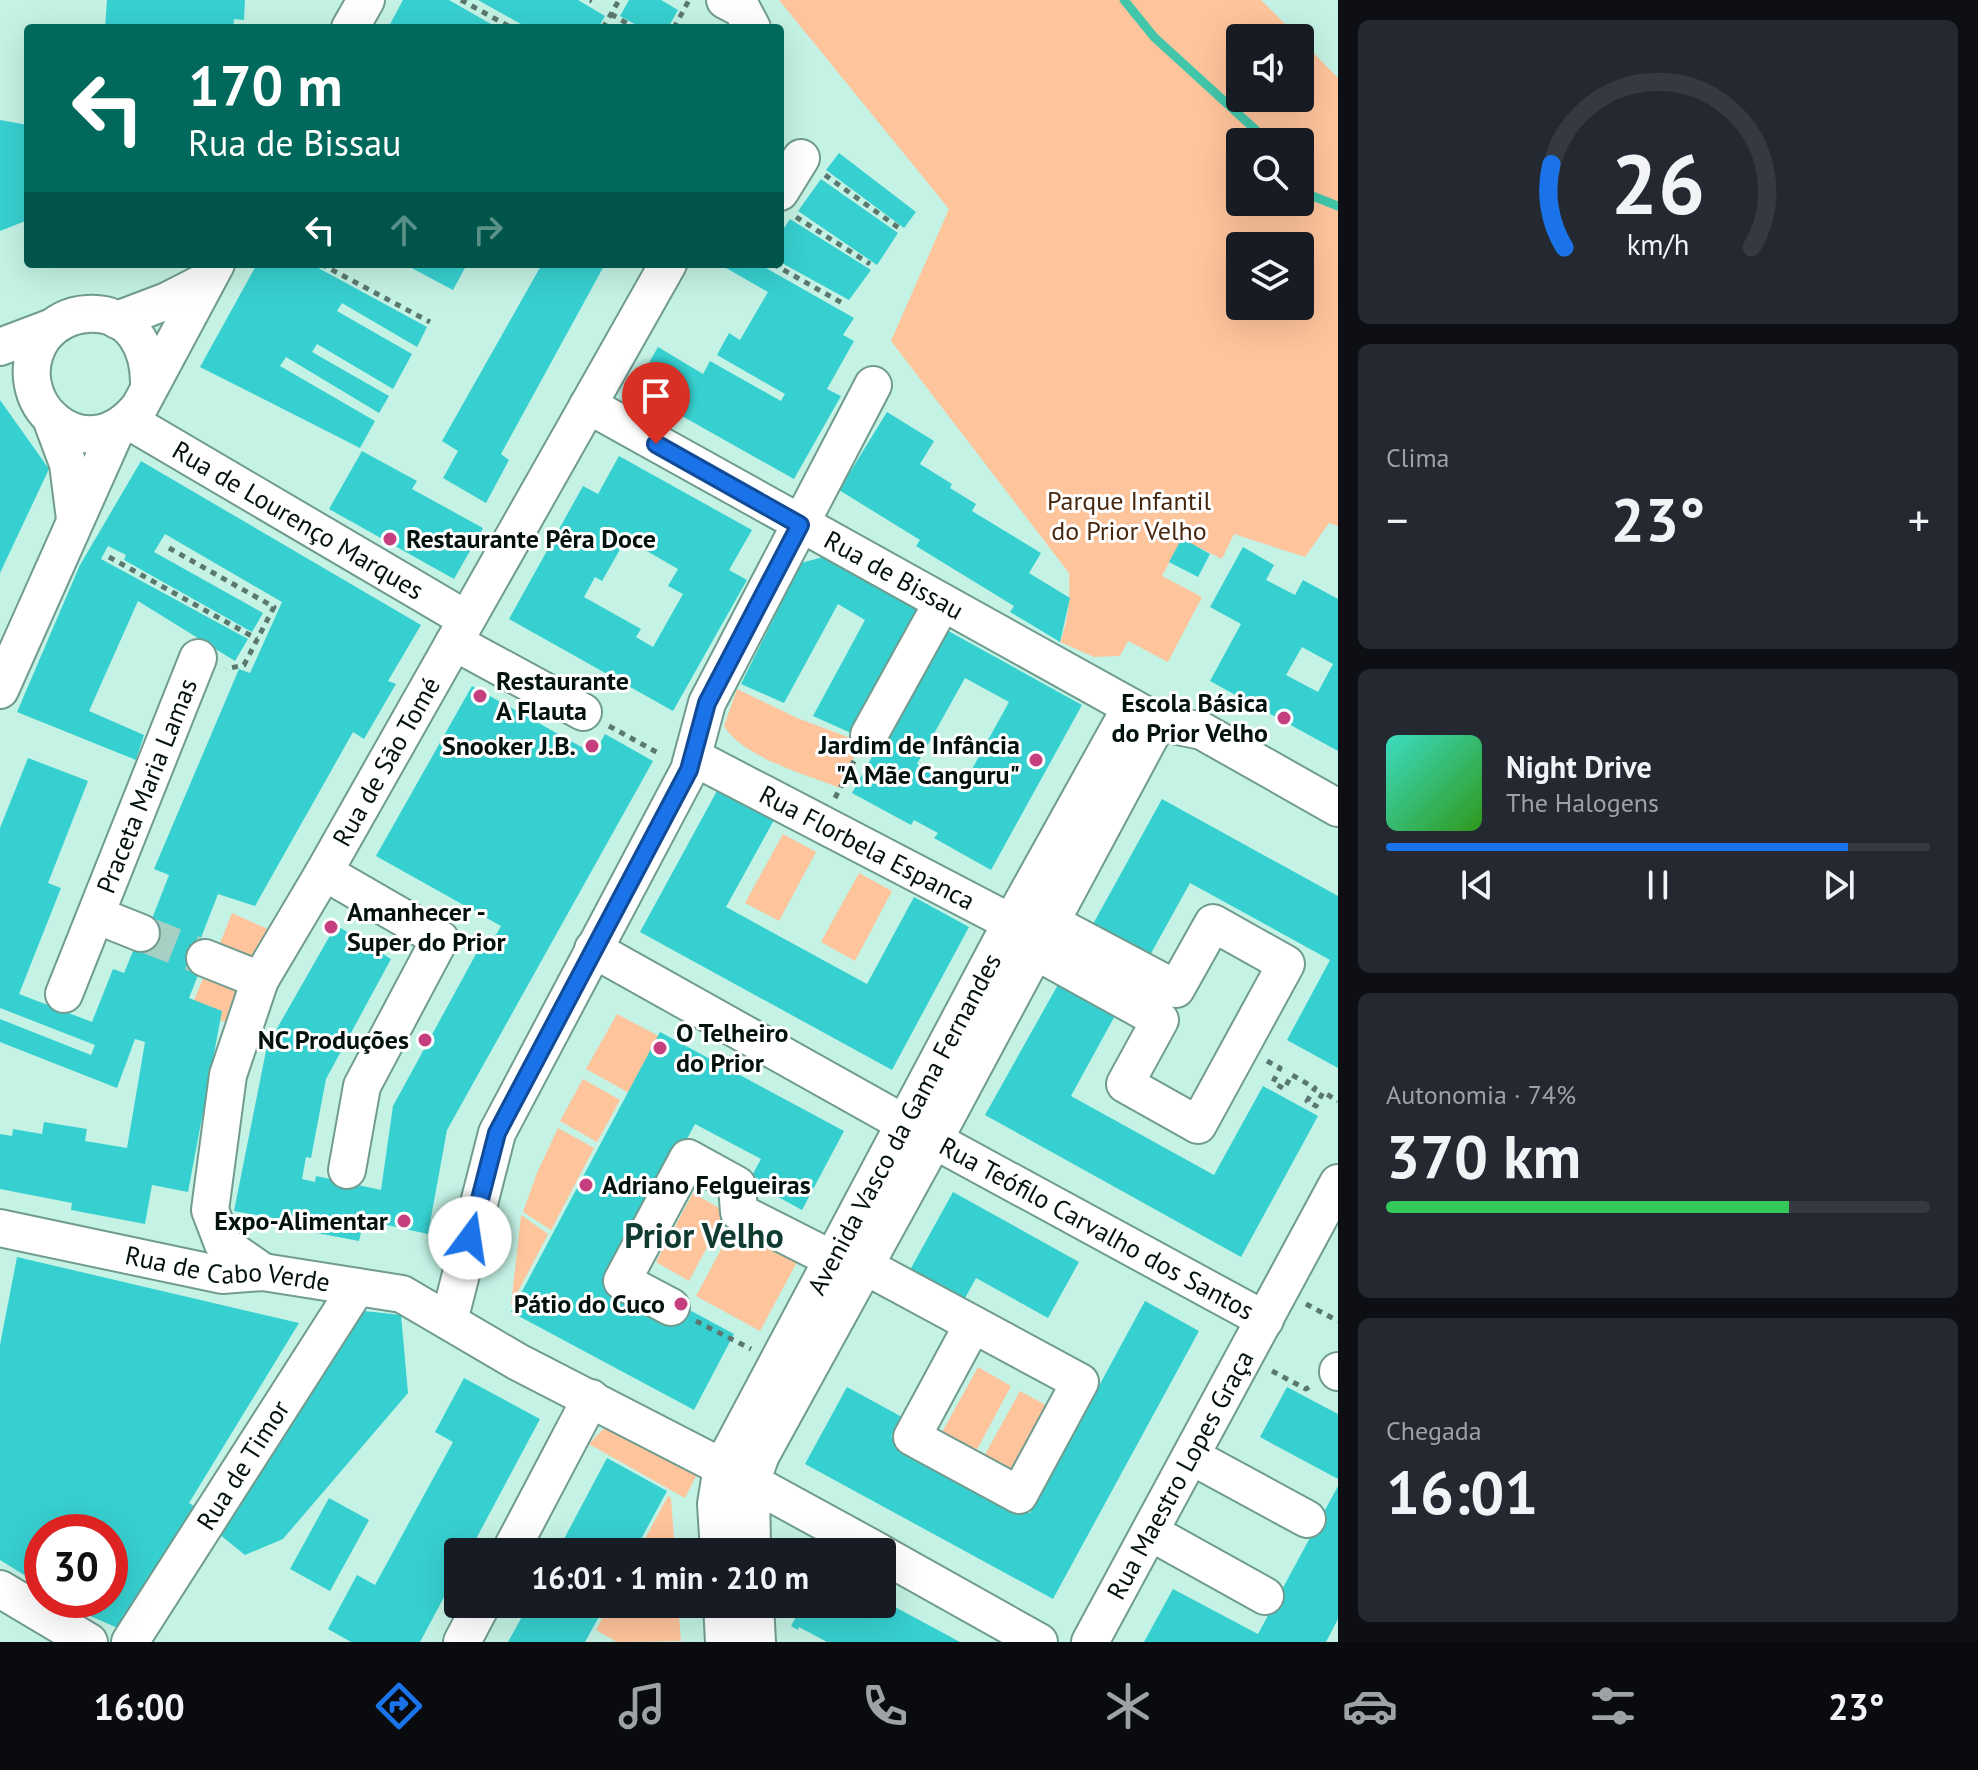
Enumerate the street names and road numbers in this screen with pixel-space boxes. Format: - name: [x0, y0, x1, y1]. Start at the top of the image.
- street label: Rua de Lourenço Marques: [167, 433, 430, 607]
- street label: Rua de Bissau: [819, 523, 970, 627]
- street label: Rua de São Tomé: [325, 671, 447, 852]
- street label: Praceta Maria Lamas: [89, 674, 204, 898]
- street label: Rua Florbela Espanca: [754, 777, 981, 917]
- street label: Avenida Vasco da Gama Fernandes: [800, 947, 1008, 1300]
- street label: Rua Teófilo Carvalho dos Santos: [934, 1129, 1260, 1327]
- street label: Rua de Cabo Verde: [122, 1238, 332, 1298]
- street label: Rua Maestro Lopes Graça: [1099, 1344, 1261, 1605]
- street label: Rua de Timor: [189, 1394, 296, 1536]

